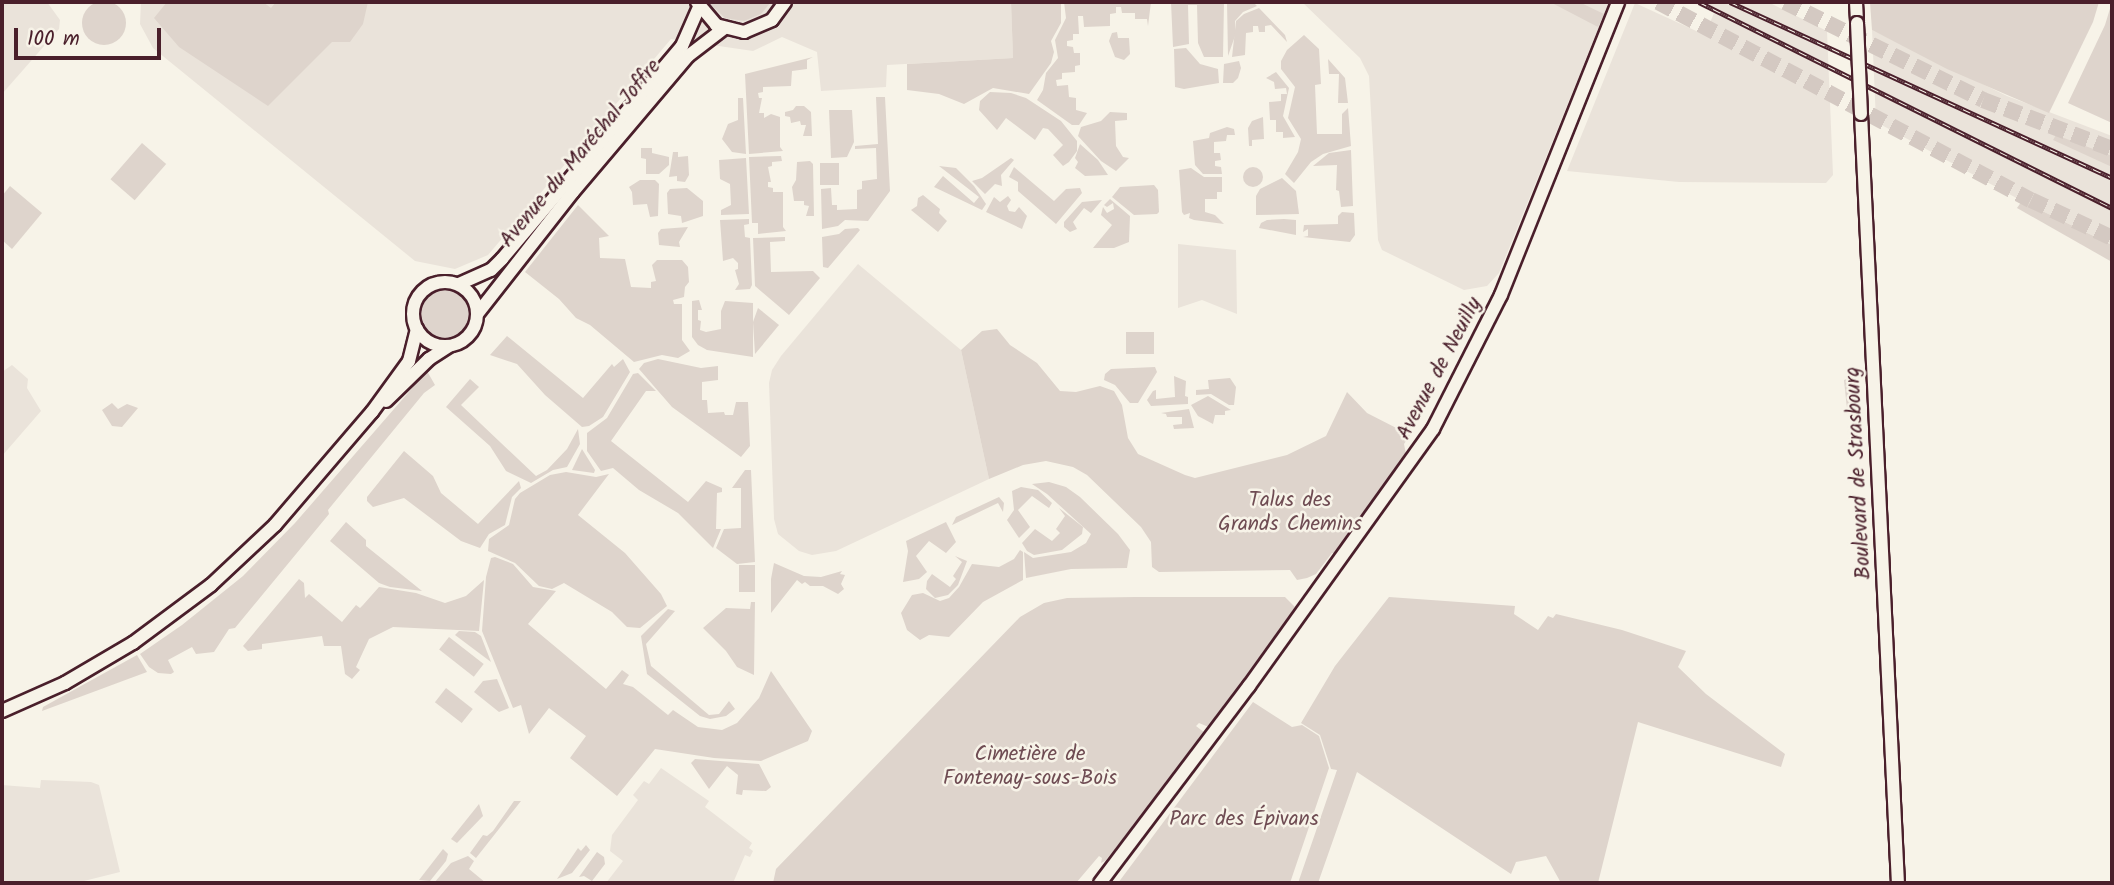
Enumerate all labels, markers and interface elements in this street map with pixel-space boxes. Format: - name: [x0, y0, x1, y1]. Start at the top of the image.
- scale bar: [18, 14, 164, 58]
- text: 100 m: [27, 23, 80, 56]
- street label: Avenue du Maréchal Joffre: [495, 55, 667, 253]
- street label: Avenue de Neuilly: [1392, 294, 1488, 444]
- street label: Boulevard de Strasbourg: [1841, 366, 1877, 580]
- park label: Talus des Grands Chemins: [1218, 488, 1362, 538]
- park label: Cimetière de Fontenay-sous-Bois: [943, 742, 1117, 792]
- park label: Parc des Épivans: [1169, 807, 1319, 833]

